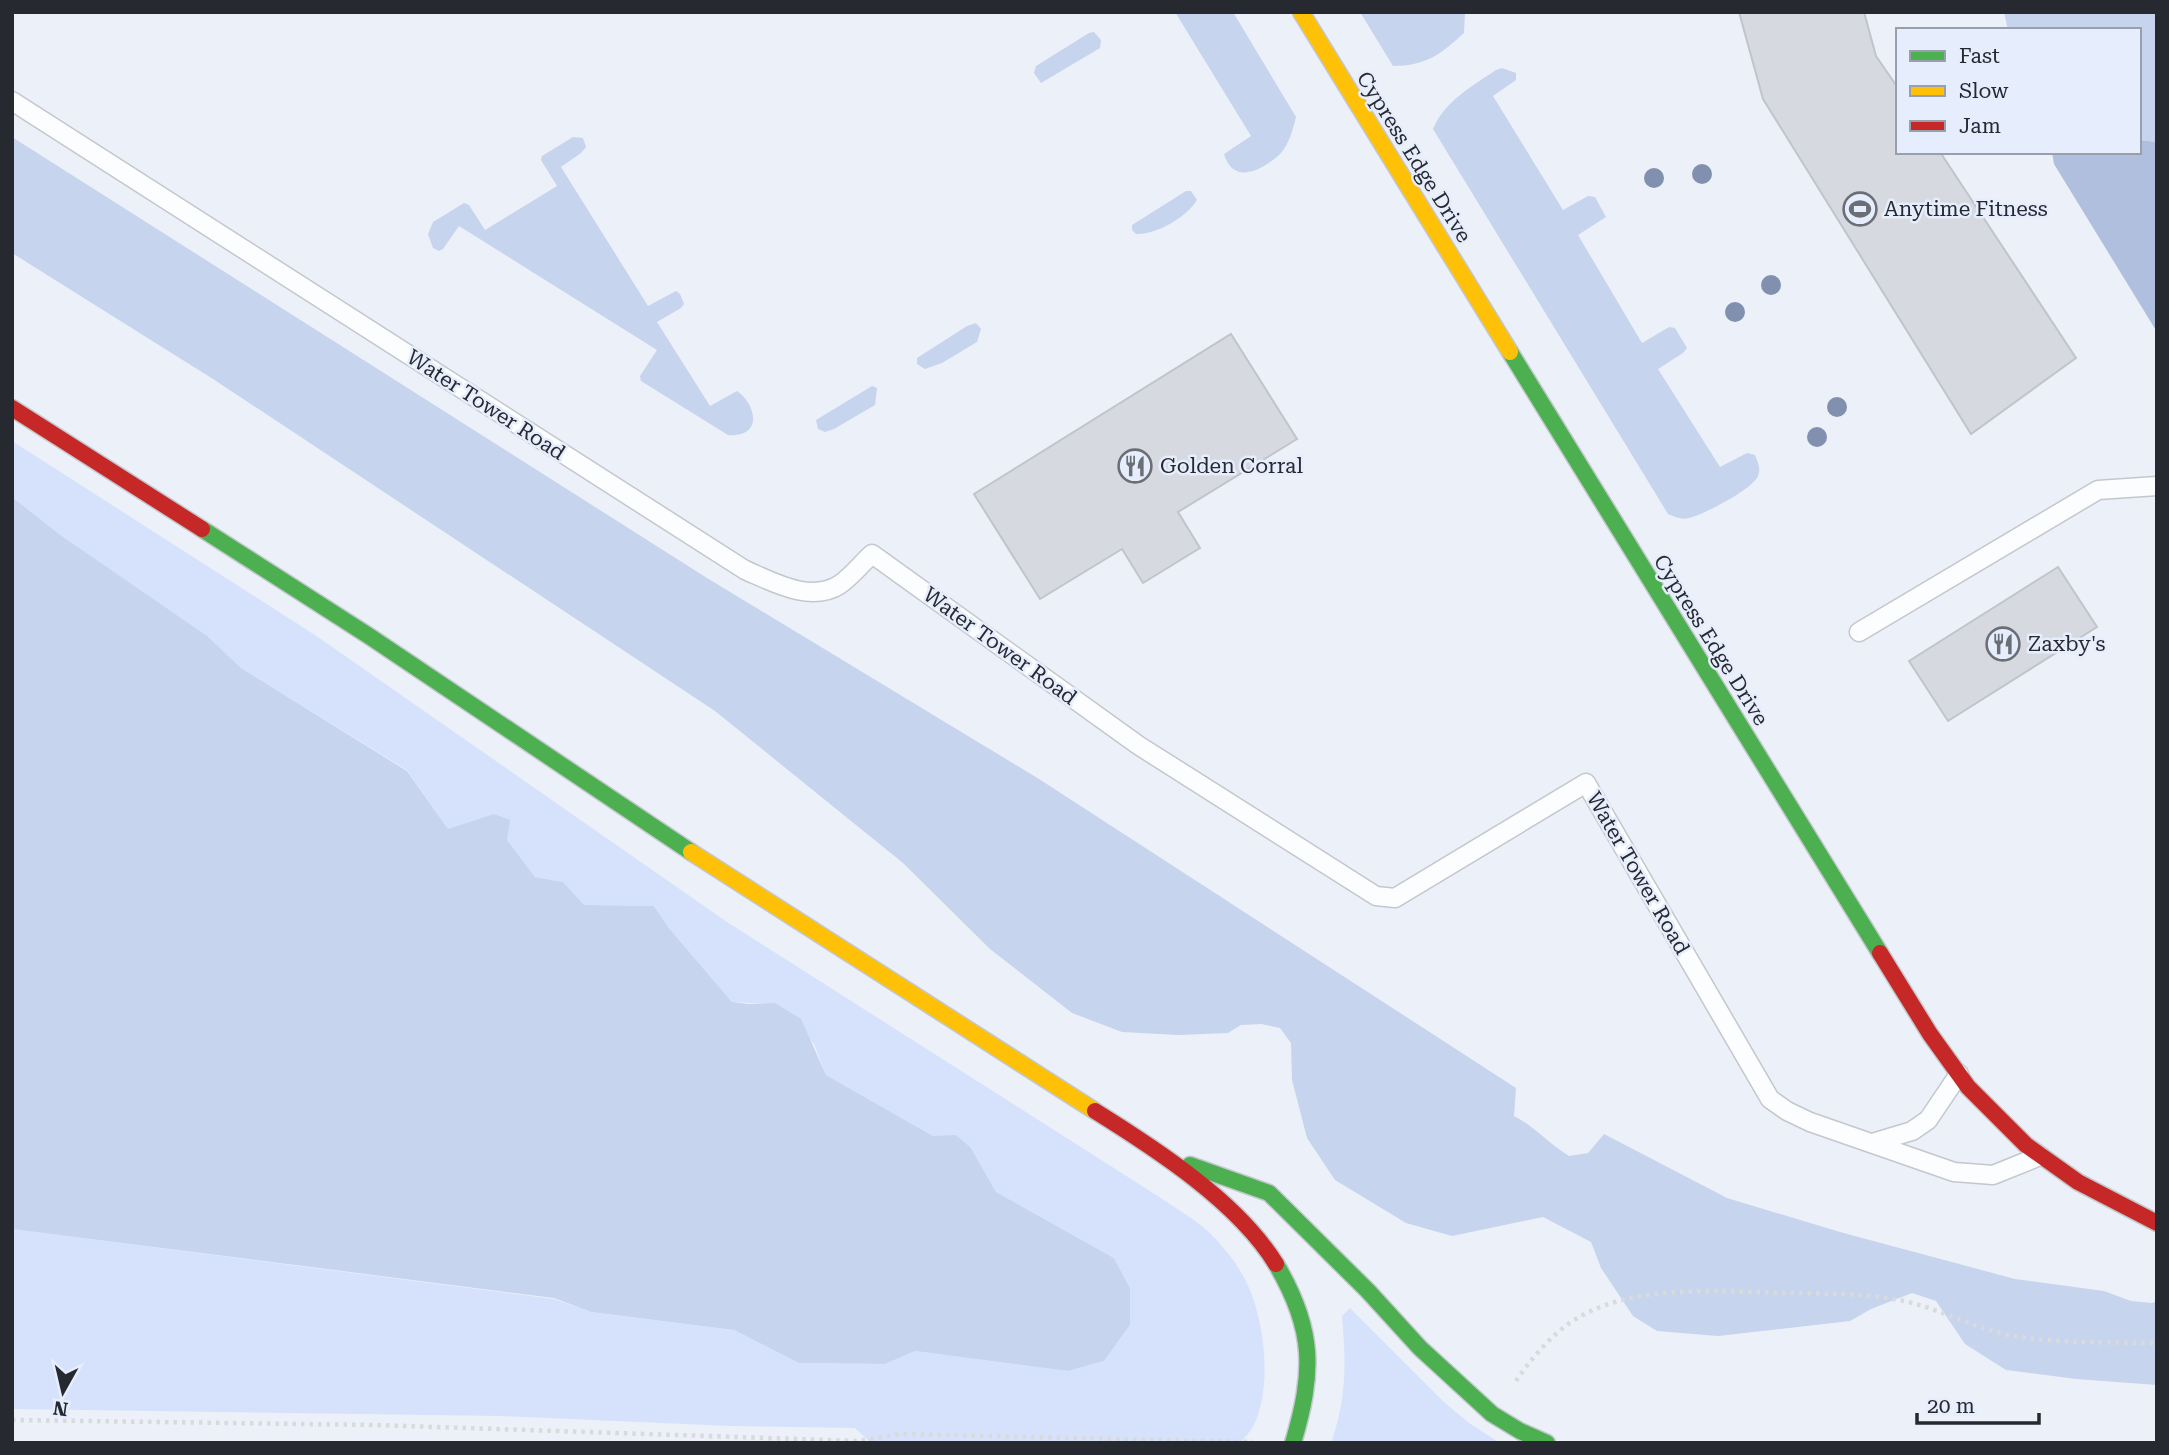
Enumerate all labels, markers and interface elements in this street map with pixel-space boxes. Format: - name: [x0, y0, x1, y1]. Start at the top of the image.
- legend: [1896, 28, 2141, 154]
- text: Fast: [1959, 44, 2000, 68]
- street label: Cypress Edge Drive: [1352, 67, 1476, 247]
- text: Slow: [1959, 79, 2009, 103]
- text: Jam: [1959, 114, 2001, 138]
- sports icon: Anytime Fitness: [1841, 190, 1879, 228]
- place label: Anytime Fitness: [1884, 197, 2048, 221]
- street label: Water Tower Road: [402, 345, 570, 465]
- restaurant icon: Golden Corral: [1116, 447, 1154, 485]
- place label: Golden Corral: [1160, 454, 1303, 478]
- street label: Cypress Edge Drive: [1649, 550, 1773, 730]
- street label: Water Tower Road: [919, 582, 1082, 710]
- restaurant icon: Zaxby's: [1984, 625, 2022, 663]
- place label: Zaxby's: [2028, 632, 2105, 656]
- street label: Water Tower Road: [1582, 787, 1695, 959]
- north arrow: [28, 1357, 98, 1427]
- scale bar: [1917, 1382, 2039, 1426]
- text: 20 m: [1927, 1394, 1975, 1418]
- text: N: [51, 1396, 70, 1421]

